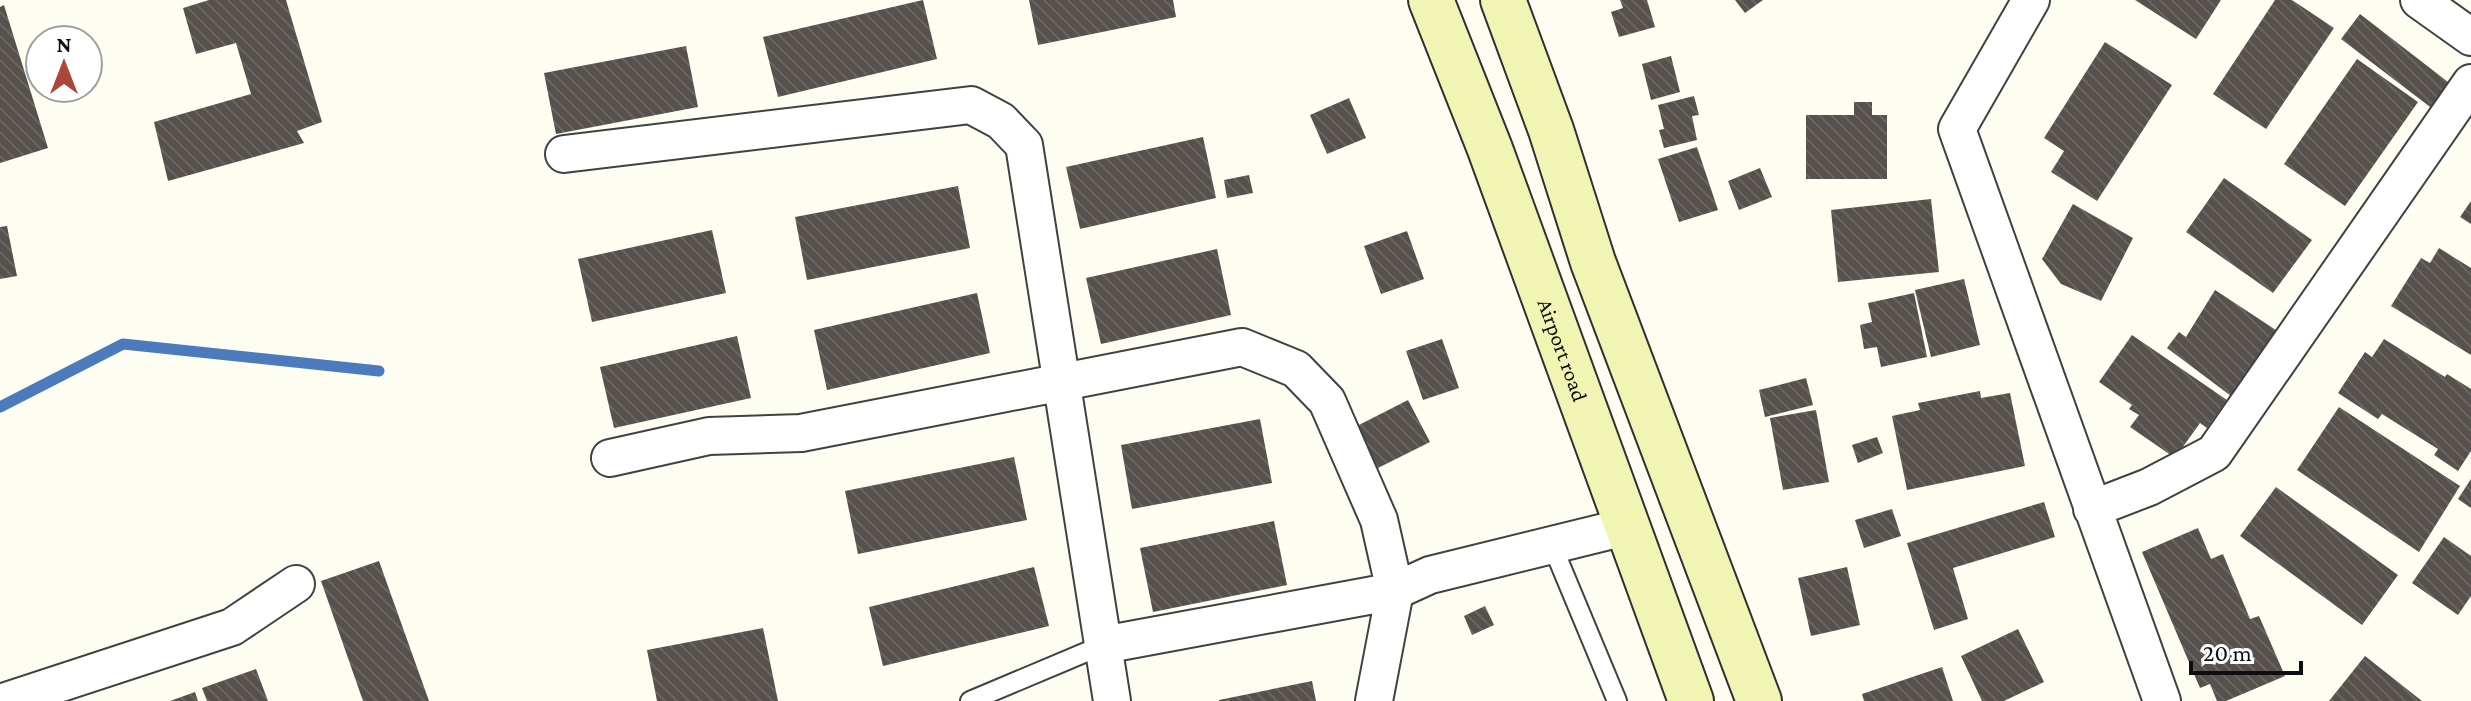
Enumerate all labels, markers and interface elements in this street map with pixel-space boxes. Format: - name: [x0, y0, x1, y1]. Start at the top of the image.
- north arrow: [24, 24, 104, 104]
- text: N: [57, 32, 72, 57]
- street label: Airport road: [1533, 295, 1593, 405]
- scale bar: [2191, 625, 2301, 675]
- text: 20 m: [2203, 639, 2252, 666]

